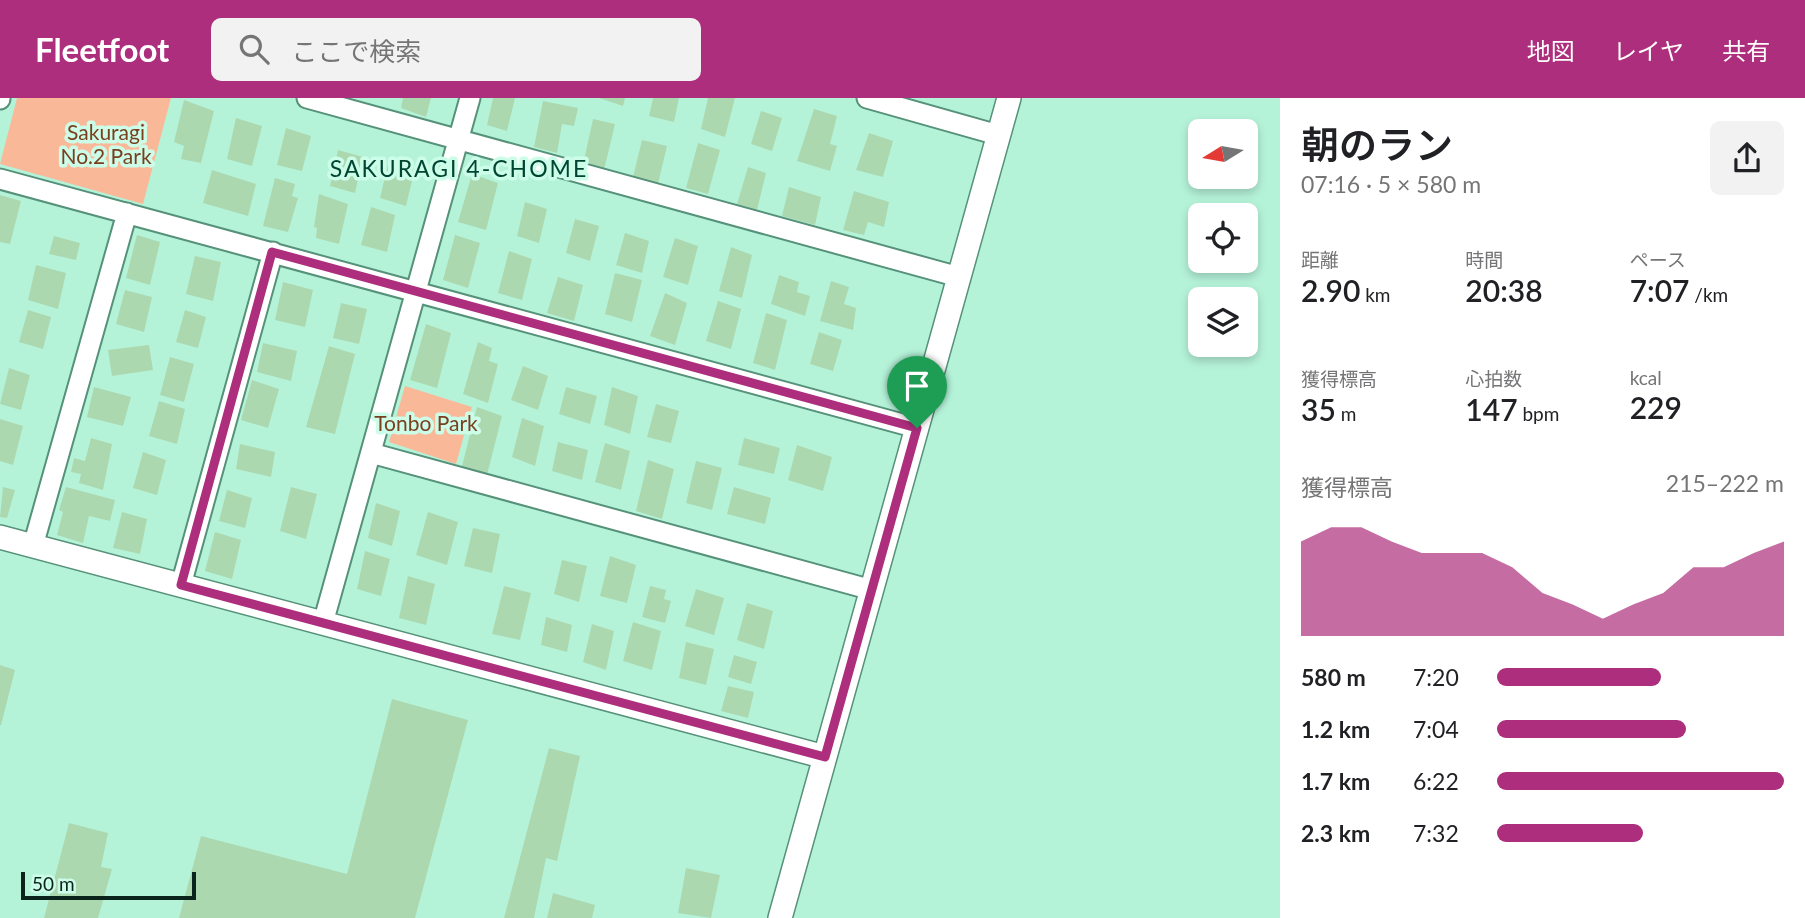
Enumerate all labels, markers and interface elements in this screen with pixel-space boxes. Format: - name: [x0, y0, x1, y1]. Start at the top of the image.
- search box: [211, 18, 701, 81]
- text: Fleetfoot: [35, 29, 169, 69]
- icon: search: [235, 30, 273, 68]
- text: ここで検索: [291, 35, 421, 67]
- text: 地図: [1527, 36, 1575, 65]
- text: レイヤ: [1613, 36, 1684, 65]
- text: 共有: [1722, 36, 1770, 65]
- park label: Sakuragi No.2 Park: [60, 119, 152, 168]
- north arrow: [1188, 119, 1258, 189]
- map controls: [1188, 119, 1258, 357]
- text: 朝のラン: [1301, 121, 1453, 167]
- button: share: [1710, 121, 1784, 195]
- district label: SAKURAGI 4-CHOME: [330, 154, 588, 182]
- text: 07:16 · 5 × 580 m: [1301, 170, 1481, 198]
- button: locate: [1188, 203, 1258, 273]
- text: 距離: [1301, 248, 1339, 271]
- text: 時間: [1465, 248, 1503, 271]
- text: ペース: [1630, 248, 1686, 271]
- text: 2.90: [1301, 272, 1360, 308]
- text: 20:38: [1465, 272, 1543, 308]
- text: 7:07: [1630, 272, 1689, 308]
- text: km: [1360, 283, 1390, 306]
- text: /km: [1689, 283, 1728, 306]
- button: layers: [1188, 287, 1258, 357]
- pin: [887, 356, 947, 428]
- text: kcal: [1630, 366, 1662, 389]
- icon: arrive: [898, 367, 936, 405]
- text: 獲得標高: [1301, 367, 1377, 390]
- text: 心拍数: [1465, 367, 1522, 390]
- text: 229: [1630, 389, 1682, 425]
- text: 35: [1301, 391, 1336, 427]
- text: 147: [1465, 391, 1518, 427]
- text: m: [1336, 402, 1356, 425]
- text: bpm: [1518, 402, 1559, 425]
- park label: Tonbo Park: [374, 410, 478, 435]
- text: 215–222 m: [1666, 469, 1784, 497]
- text: 獲得標高: [1301, 473, 1393, 501]
- text: 580 m: [1301, 663, 1366, 691]
- text: 7:20: [1413, 663, 1459, 691]
- text: 1.2 km: [1301, 715, 1370, 743]
- text: 7:04: [1413, 715, 1459, 743]
- text: 1.7 km: [1301, 767, 1370, 795]
- text: 6:22: [1413, 767, 1459, 795]
- text: 2.3 km: [1301, 819, 1370, 847]
- text: 7:32: [1413, 819, 1459, 847]
- scale bar: [21, 869, 196, 901]
- text: 50 m: [32, 872, 75, 895]

